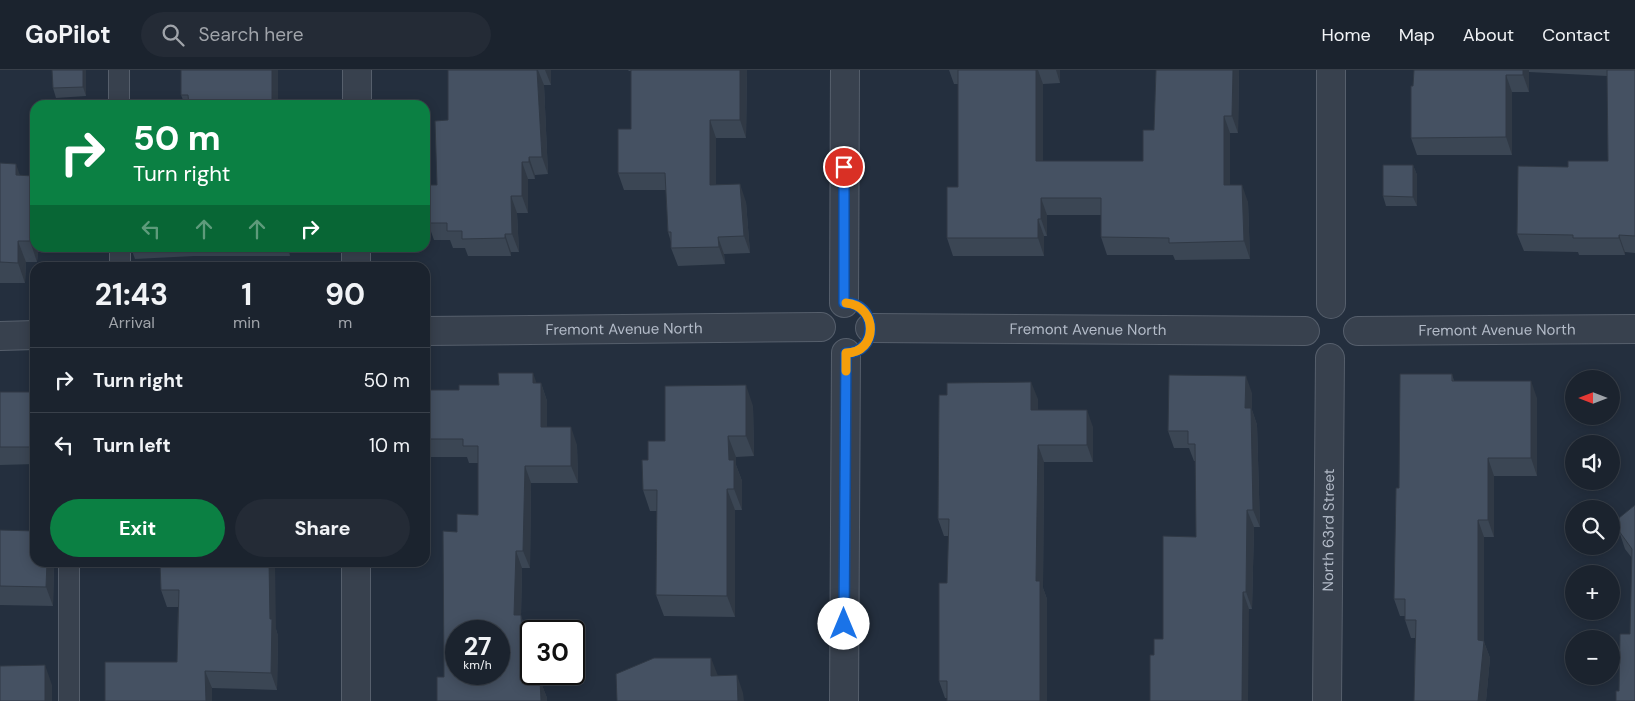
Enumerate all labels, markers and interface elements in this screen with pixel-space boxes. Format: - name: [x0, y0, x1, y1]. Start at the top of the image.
- search box: [141, 12, 491, 57]
- text: GoPilot: [25, 19, 111, 50]
- icon: search: [159, 21, 187, 49]
- text: Search here: [199, 22, 303, 47]
- text: Home: [1321, 23, 1371, 47]
- text: Map: [1399, 23, 1435, 47]
- text: About: [1463, 23, 1514, 47]
- text: Contact: [1542, 23, 1610, 47]
- text: 50 m: [133, 115, 221, 161]
- icon: right: [50, 120, 115, 185]
- pin: [823, 146, 865, 188]
- icon: arrive: [830, 153, 858, 181]
- text: Turn right: [133, 159, 230, 188]
- icon: left: [137, 215, 165, 243]
- icon: ahead: [190, 215, 218, 243]
- icon: ahead: [243, 215, 271, 243]
- icon: right: [296, 215, 324, 243]
- text: 21:43: [95, 275, 168, 314]
- text: 1: [241, 275, 252, 314]
- text: 90: [325, 275, 365, 314]
- text: Arrival: [108, 312, 155, 333]
- text: min: [233, 312, 260, 333]
- text: m: [338, 312, 352, 333]
- street label: Fremont Avenue North: [545, 318, 703, 340]
- street label: Fremont Avenue North: [1009, 319, 1167, 340]
- street label: Fremont Avenue North: [1418, 319, 1576, 341]
- icon: right: [50, 366, 78, 394]
- text: Turn right: [93, 368, 183, 393]
- text: 50 m: [363, 368, 410, 393]
- north arrow: [1565, 370, 1620, 425]
- map controls: [1565, 370, 1620, 685]
- icon: left: [50, 431, 78, 459]
- text: Turn left: [93, 433, 171, 458]
- text: 10 m: [369, 433, 410, 458]
- button: sound: [1565, 435, 1620, 490]
- street label: North 63rd Street: [1318, 468, 1339, 592]
- button: Exit: [50, 499, 225, 557]
- button: Share: [235, 499, 410, 557]
- button: search: [1565, 500, 1620, 555]
- button: +: [1565, 565, 1620, 620]
- position arrow: [817, 597, 869, 649]
- speed limit sign: 30: [520, 620, 585, 685]
- text: 27: [464, 630, 491, 663]
- button: −: [1565, 630, 1620, 685]
- text: km/h: [463, 657, 492, 673]

